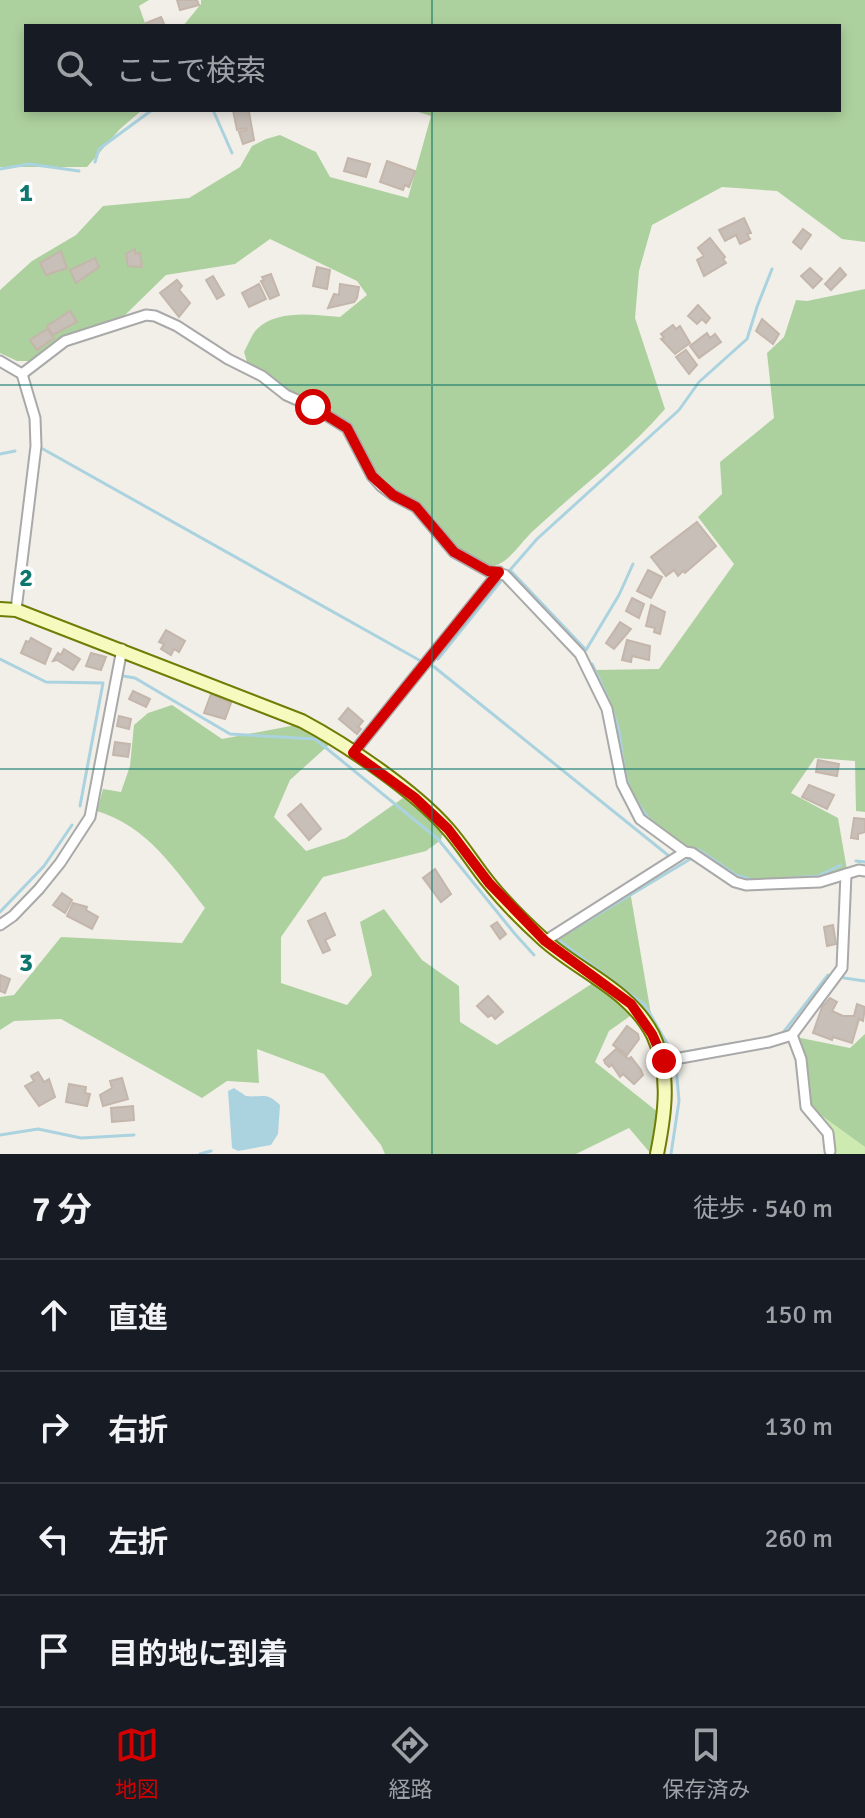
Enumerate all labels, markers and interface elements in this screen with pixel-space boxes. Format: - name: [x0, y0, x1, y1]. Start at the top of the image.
- search box: [24, 24, 841, 112]
- icon: search: [52, 46, 96, 90]
- text: ここで検索: [116, 53, 266, 90]
- text: 1: [19, 177, 33, 209]
- route start: [295, 389, 331, 425]
- text: 2: [19, 562, 33, 594]
- text: 3: [19, 947, 33, 979]
- route end: [646, 1043, 682, 1079]
- text: 7 分: [32, 1189, 92, 1231]
- text: 徒歩 · 540 m: [693, 1193, 833, 1225]
- icon: ahead: [32, 1293, 76, 1337]
- text: 150 m: [764, 1299, 833, 1331]
- text: 直進: [108, 1300, 168, 1337]
- icon: right: [32, 1405, 76, 1449]
- text: 130 m: [764, 1411, 833, 1443]
- text: 右折: [108, 1412, 168, 1449]
- icon: left: [32, 1517, 76, 1561]
- text: 260 m: [764, 1523, 833, 1555]
- text: 左折: [108, 1524, 168, 1561]
- icon: arrive: [32, 1629, 76, 1673]
- text: 目的地に到着: [108, 1636, 288, 1673]
- tab: 地図: [115, 1723, 159, 1803]
- tab: 経路: [388, 1723, 432, 1803]
- tab: 保存済み: [662, 1723, 750, 1803]

